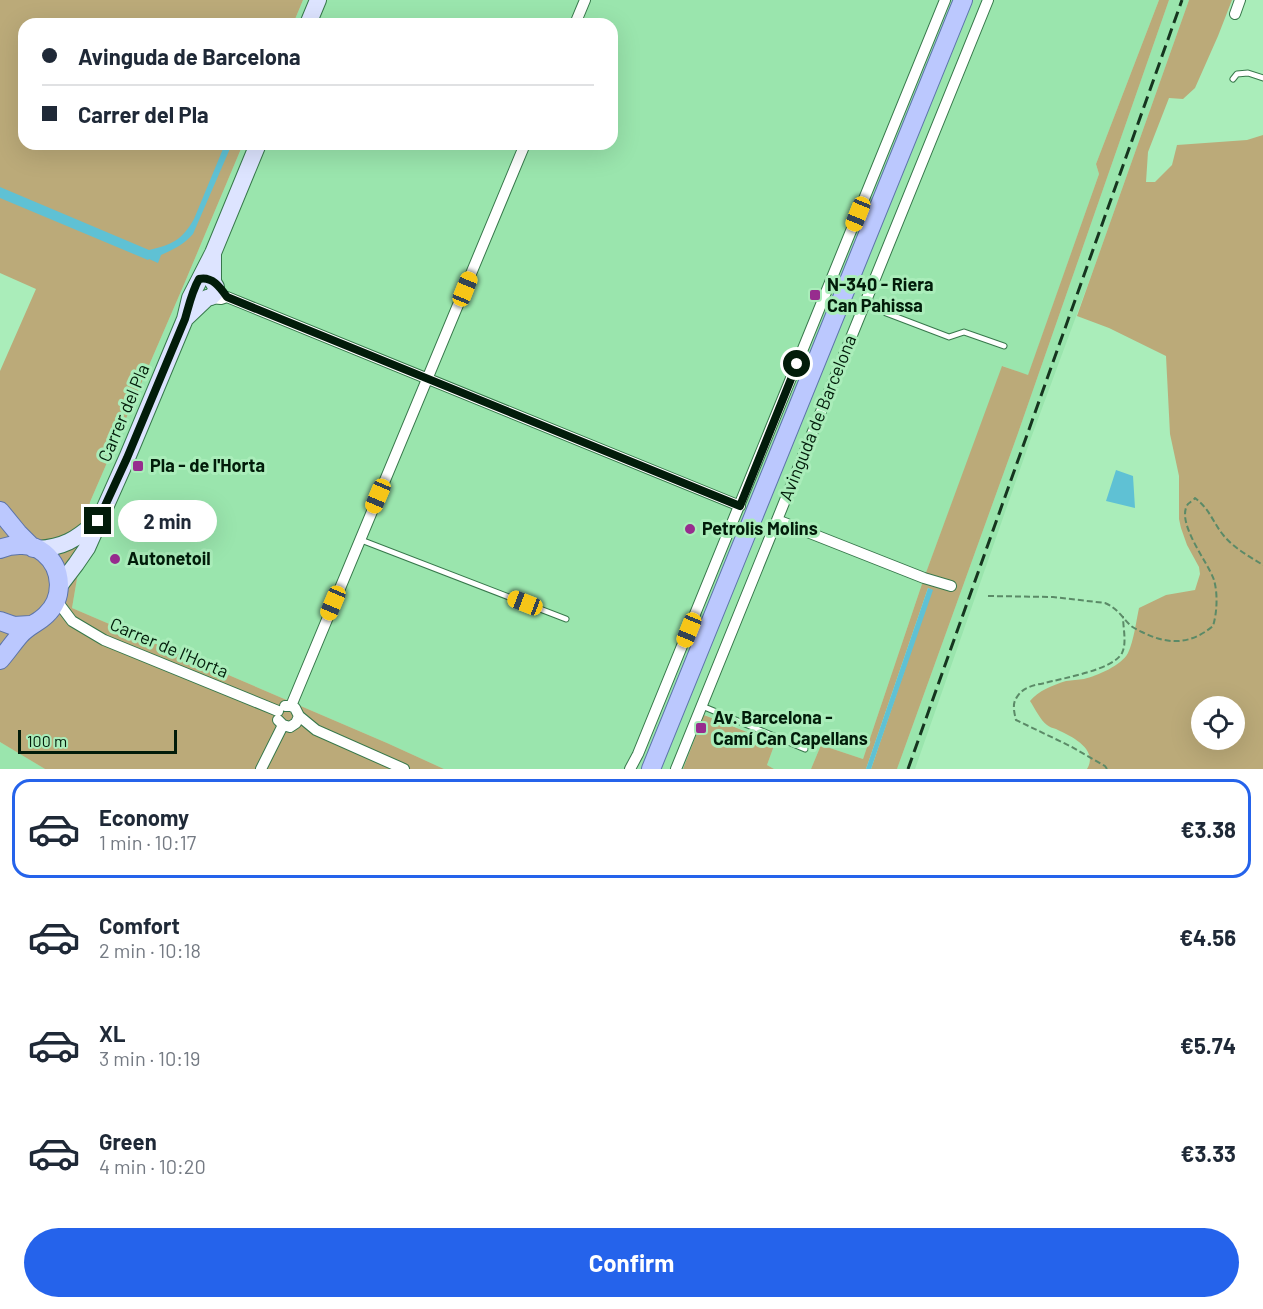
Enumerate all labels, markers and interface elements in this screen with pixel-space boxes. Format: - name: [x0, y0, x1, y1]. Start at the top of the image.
- text: Avinguda de Barcelona: [78, 43, 301, 69]
- text: Carrer del Pla: [78, 101, 209, 127]
- car: [843, 194, 873, 234]
- car: [450, 269, 480, 309]
- place label: N-340 - Riera Can Pahissa: [827, 273, 934, 316]
- marker: N-340 - Riera Can Pahissa: [808, 288, 822, 302]
- street label: Avinguda de Barcelona: [774, 332, 860, 504]
- route start: [783, 350, 810, 377]
- street label: Carrer del Pla: [93, 360, 154, 465]
- place label: Pla - de l'Horta: [150, 454, 265, 476]
- marker: Pla - de l'Horta: [131, 459, 145, 473]
- car: [363, 476, 393, 516]
- callout: 2 min: [119, 500, 218, 542]
- route end: [84, 507, 111, 534]
- text: 2 min: [144, 509, 191, 533]
- place label: Petrolis Molins: [702, 517, 818, 539]
- marker: Petrolis Molins: [683, 522, 697, 536]
- place label: Autonetoil: [127, 547, 211, 569]
- marker: Autonetoil: [108, 552, 122, 566]
- car: [318, 583, 348, 623]
- car: [505, 588, 545, 618]
- car: [674, 610, 704, 650]
- street label: Carrer de l'Horta: [107, 612, 232, 682]
- map controls: [1191, 696, 1245, 750]
- button: locate: [1191, 696, 1245, 750]
- place label: Av. Barcelona - Camí Can Capellans: [713, 706, 868, 749]
- marker: Av. Barcelona - Camí Can Capellans: [694, 721, 708, 735]
- scale bar: [18, 727, 177, 754]
- text: 100 m: [27, 731, 67, 750]
- icon: car: [27, 802, 81, 856]
- text: Economy: [99, 804, 189, 830]
- text: €3.38: [1180, 816, 1236, 842]
- text: 1 min · 10:17: [99, 830, 196, 854]
- icon: car: [27, 910, 81, 964]
- text: Comfort: [99, 912, 180, 938]
- text: €4.56: [1179, 924, 1236, 950]
- text: 2 min · 10:18: [99, 938, 201, 962]
- icon: car: [27, 1018, 81, 1072]
- text: XL: [99, 1020, 125, 1046]
- text: €5.74: [1180, 1032, 1236, 1058]
- text: 3 min · 10:19: [99, 1046, 200, 1070]
- icon: car: [27, 1126, 81, 1180]
- text: Green: [99, 1128, 157, 1154]
- text: €3.33: [1180, 1140, 1236, 1166]
- text: 4 min · 10:20: [99, 1154, 206, 1178]
- button: Confirm: [24, 1228, 1239, 1297]

